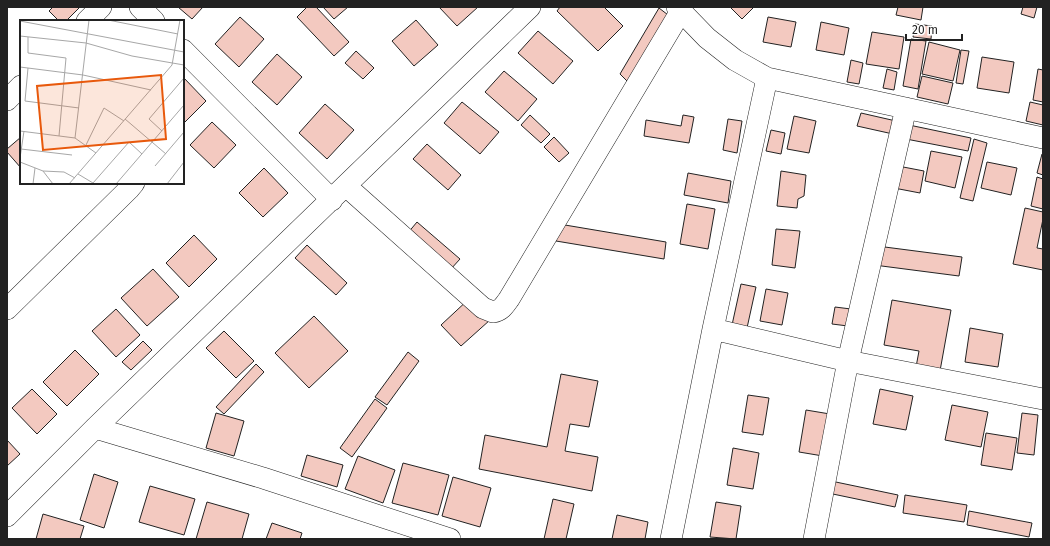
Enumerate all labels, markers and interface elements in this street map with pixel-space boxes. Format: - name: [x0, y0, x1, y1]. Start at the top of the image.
- scale bar: [906, 16, 962, 42]
- inset map: [20, 20, 184, 184]
- text: 20 m: [912, 23, 938, 37]

